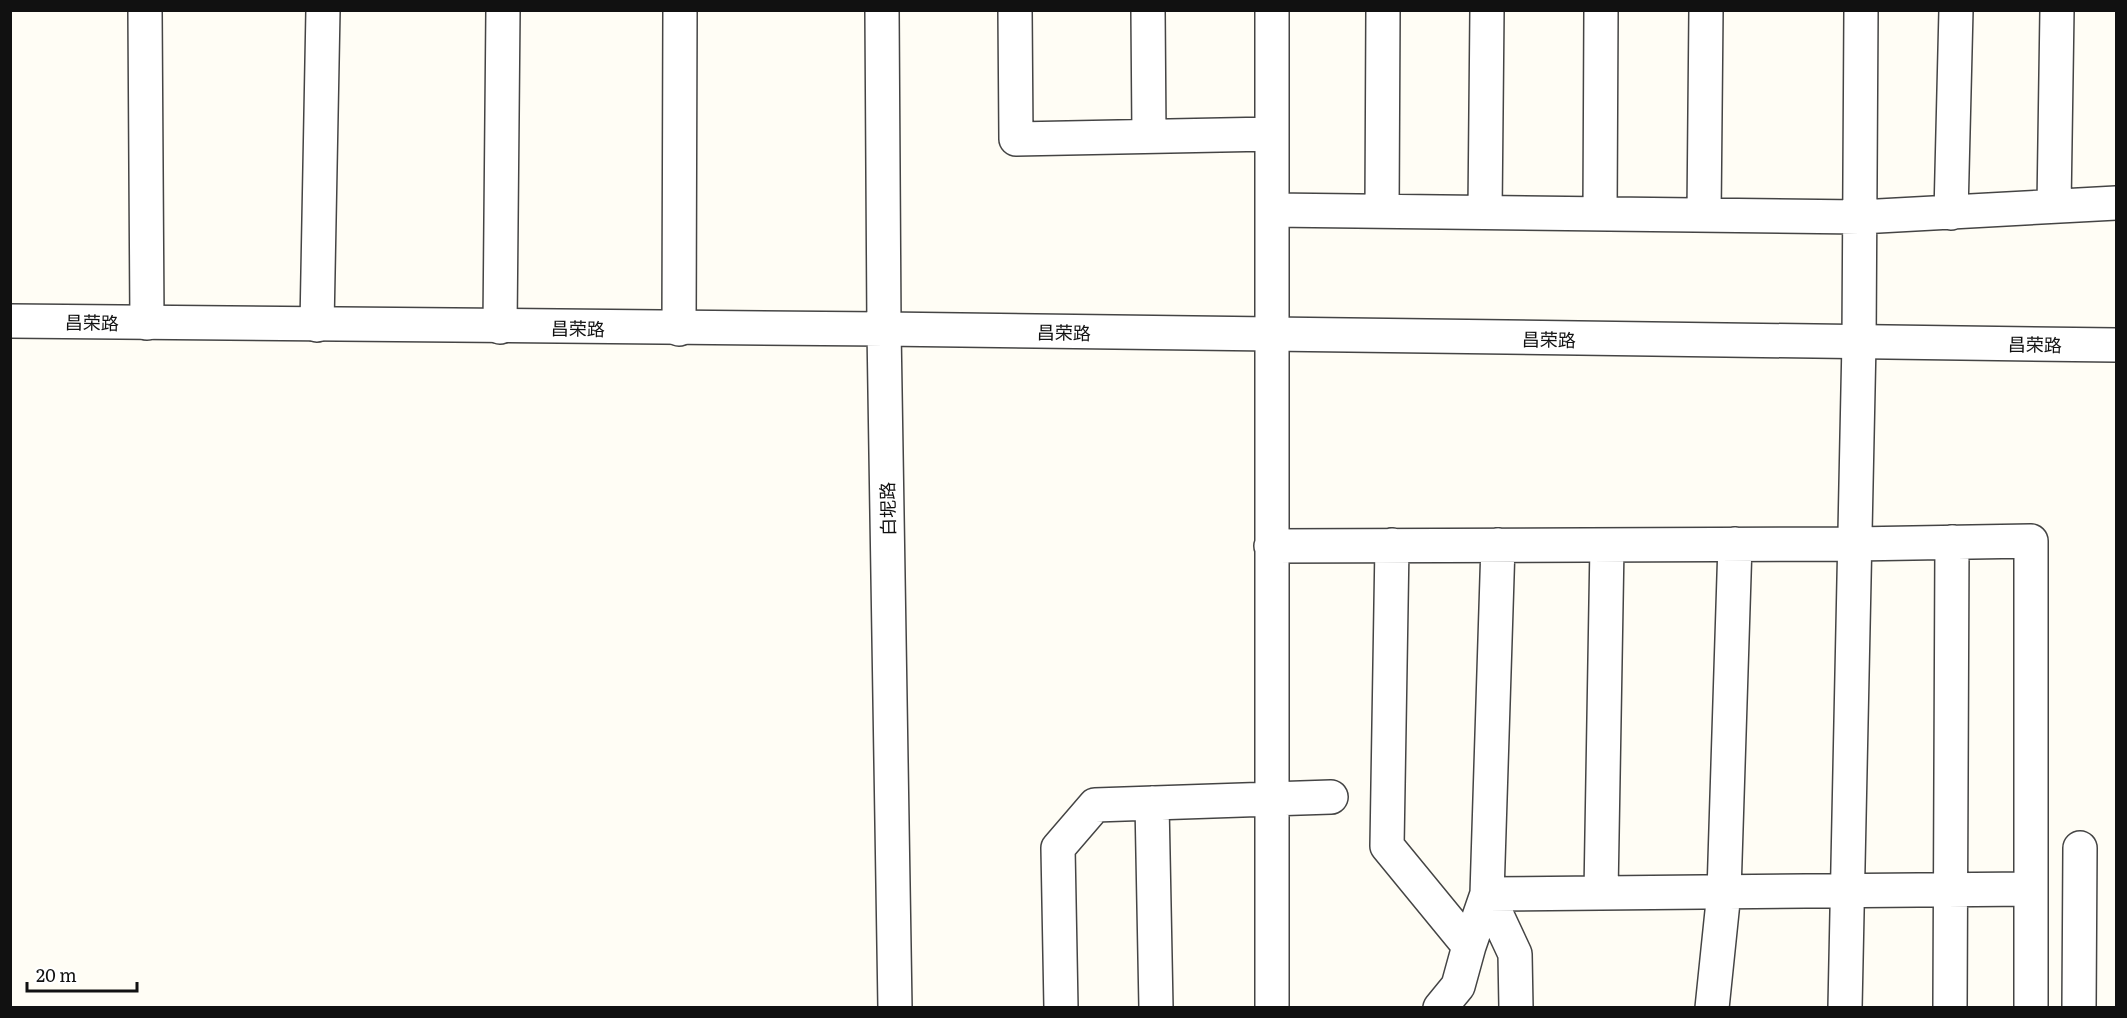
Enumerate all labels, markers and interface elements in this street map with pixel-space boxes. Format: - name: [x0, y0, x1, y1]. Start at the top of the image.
- street label: 昌荣路: [65, 308, 119, 336]
- street label: 昌荣路: [551, 314, 605, 342]
- street label: 昌荣路: [1037, 318, 1091, 346]
- street label: 昌荣路: [1522, 325, 1576, 353]
- street label: 昌荣路: [2008, 330, 2062, 358]
- street label: 白坭路: [873, 482, 901, 536]
- scale bar: [27, 955, 136, 993]
- text: 20 m: [36, 961, 77, 988]

